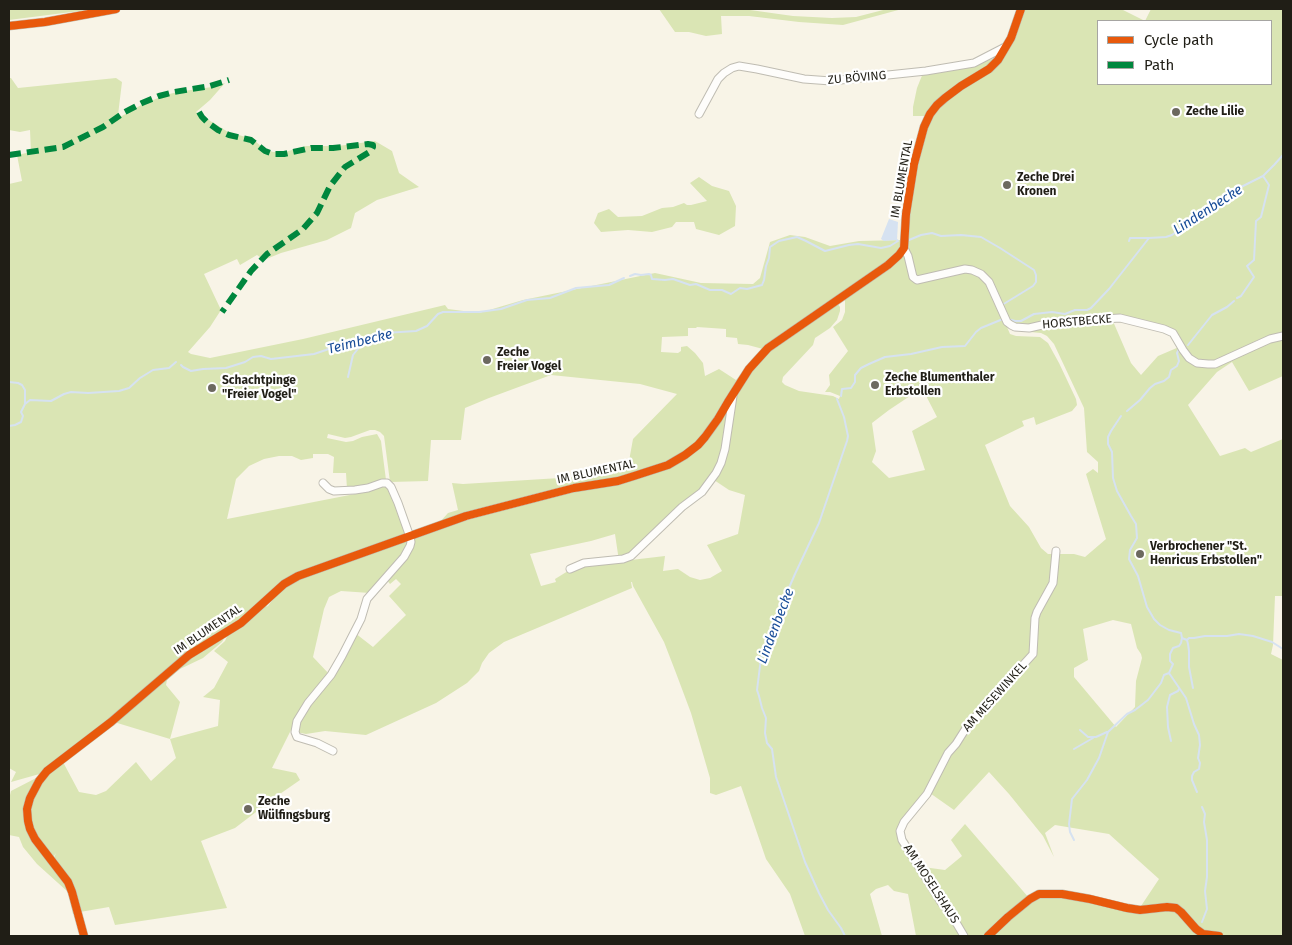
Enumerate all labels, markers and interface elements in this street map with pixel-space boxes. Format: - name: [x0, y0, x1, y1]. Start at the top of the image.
- legend: [1097, 20, 1272, 85]
- text: Cycle path: [1144, 31, 1214, 49]
- text: Path: [1144, 56, 1174, 74]
- street label: ZU BÖVING: [827, 68, 887, 88]
- place label: Zeche Lilie: [1186, 105, 1244, 119]
- marker: Zeche Lilie: [1170, 106, 1182, 118]
- street label: IM BLUMENTAL: [888, 139, 916, 219]
- place label: Zeche Drei Kronen: [1017, 171, 1074, 199]
- marker: Zeche Drei Kronen: [1001, 179, 1013, 191]
- water label: Lindenbecke: [1170, 181, 1246, 239]
- street label: HORSTBECKE: [1042, 312, 1112, 332]
- water label: Teimbecke: [326, 326, 394, 358]
- place label: Zeche Freier Vogel: [497, 346, 561, 374]
- marker: Zeche Freier Vogel: [481, 354, 493, 366]
- place label: Zeche Blumenthaler Erbstollen: [885, 371, 995, 399]
- place label: Schachtpinge "Freier Vogel": [222, 374, 297, 402]
- marker: Zeche Blumenthaler Erbstollen: [869, 379, 881, 391]
- marker: Schachtpinge "Freier Vogel": [206, 382, 218, 394]
- street label: IM BLUMENTAL: [556, 457, 636, 487]
- place label: Verbrochener "St. Henricus Erbstollen": [1150, 540, 1262, 568]
- marker: Verbrochener "St. Henricus Erbstollen": [1134, 548, 1146, 560]
- water label: Lindenbecke: [754, 586, 798, 666]
- street label: IM BLUMENTAL: [171, 602, 245, 658]
- street label: AM MESEWINKEL: [960, 659, 1030, 735]
- place label: Zeche Wülfingsburg: [258, 795, 330, 823]
- marker: Zeche Wülfingsburg: [242, 803, 254, 815]
- street label: AM MOSELSHAUS: [900, 842, 962, 926]

